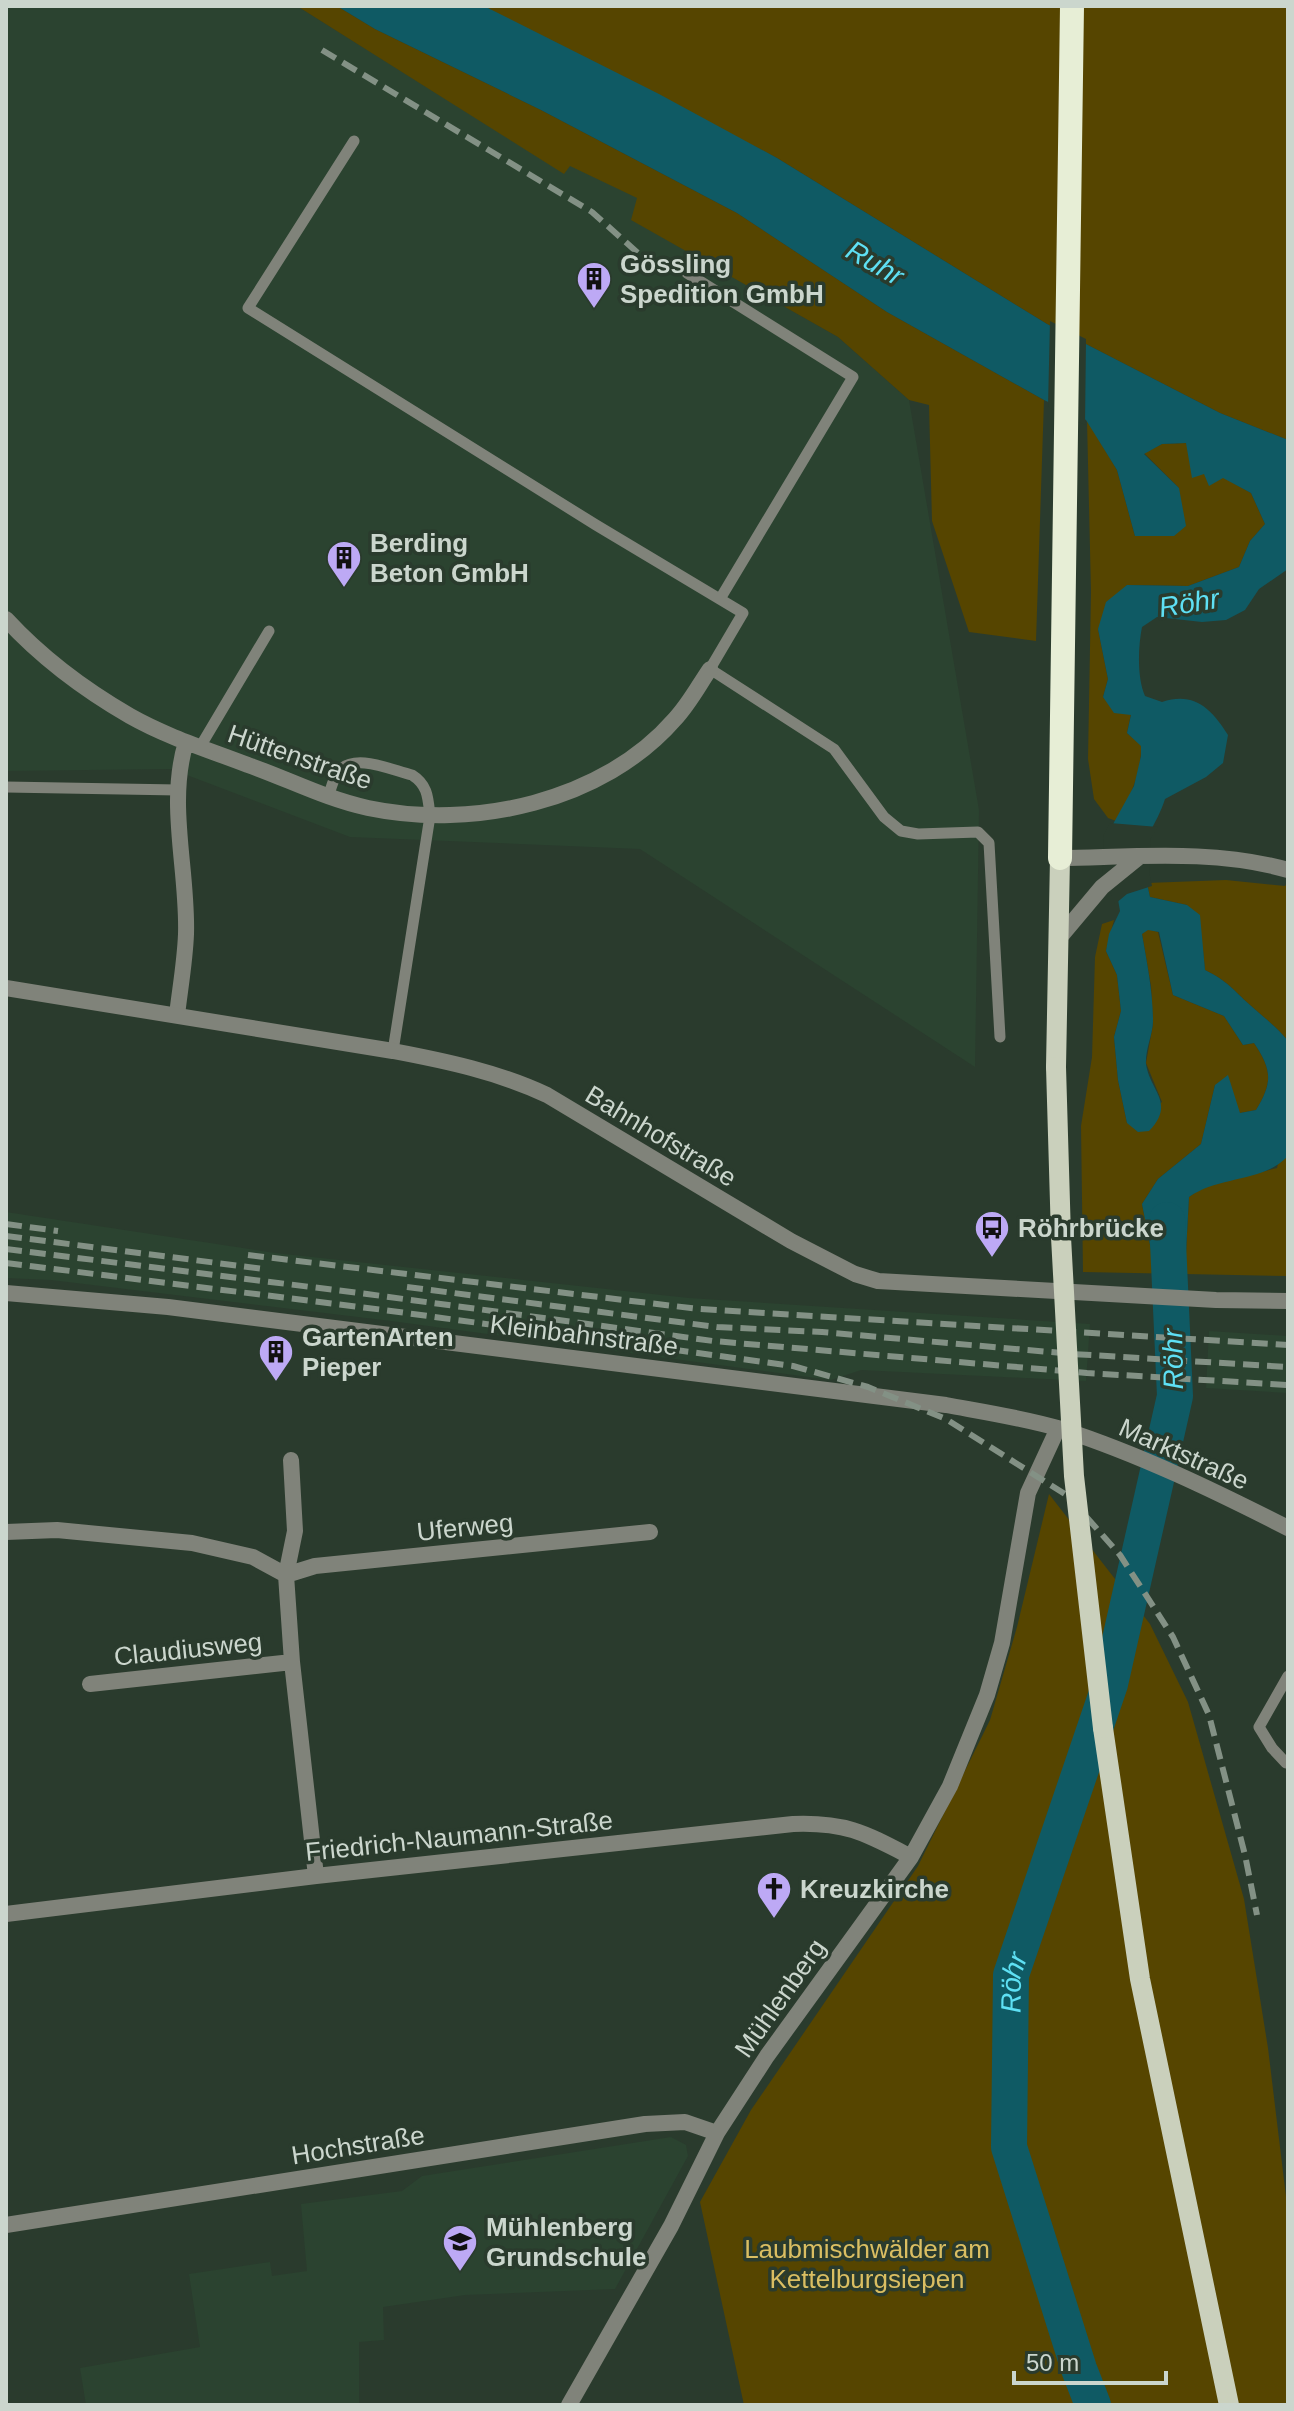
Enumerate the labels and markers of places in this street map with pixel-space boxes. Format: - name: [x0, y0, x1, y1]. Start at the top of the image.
- place label: Gössling Spedition GmbH: [620, 249, 824, 309]
- building icon: Gössling Spedition GmbH: [575, 260, 613, 310]
- place label: Berding Beton GmbH: [370, 528, 529, 588]
- building icon: Berding Beton GmbH: [325, 539, 363, 589]
- bus stop icon: Röhrbrücke: [973, 1209, 1011, 1259]
- place label: Röhrbrücke: [1018, 1213, 1164, 1243]
- place label: GartenArten Pieper: [302, 1322, 454, 1382]
- building icon: GartenArten Pieper: [257, 1333, 295, 1383]
- church icon: Kreuzkirche: [755, 1870, 793, 1920]
- place label: Kreuzkirche: [800, 1874, 949, 1904]
- place label: Mühlenberg Grundschule: [486, 2212, 646, 2272]
- school or university icon: Mühlenberg Grundschule: [441, 2223, 479, 2273]

